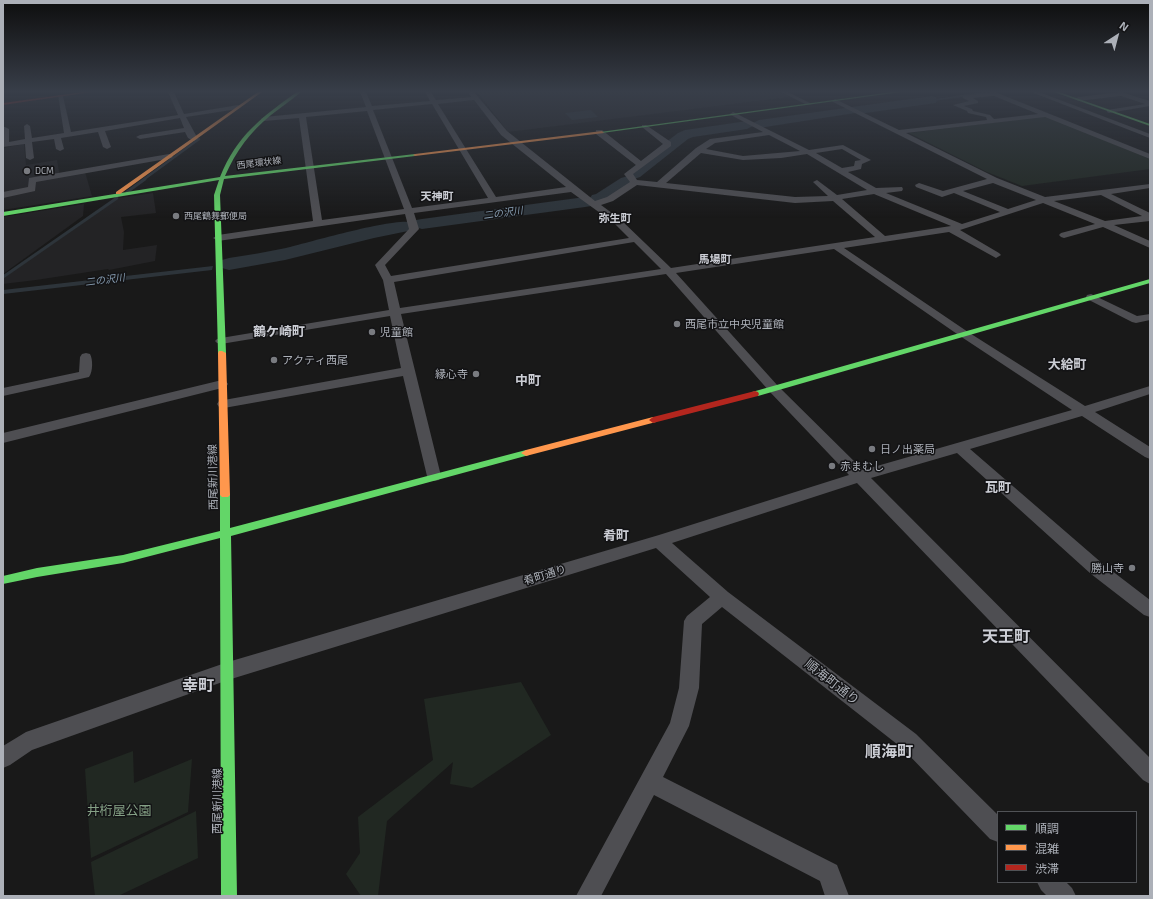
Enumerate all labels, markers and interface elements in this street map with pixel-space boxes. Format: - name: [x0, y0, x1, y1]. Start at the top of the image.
- north arrow: [1097, 16, 1137, 56]
- text: N: [1117, 18, 1131, 33]
- street label: 西尾環状線: [236, 155, 282, 171]
- marker: DCM: [22, 166, 32, 176]
- place label: DCM: [35, 166, 54, 176]
- district label: 天神町: [421, 189, 453, 203]
- water label: 二の沢川: [482, 204, 524, 222]
- marker: 西尾鶴舞郵便局: [171, 211, 181, 221]
- place label: 西尾鶴舞郵便局: [184, 211, 247, 221]
- district label: 弥生町: [599, 211, 631, 225]
- district label: 馬場町: [699, 252, 731, 266]
- water label: 二の沢川: [84, 272, 126, 288]
- place label: 西尾市立中央児童館: [685, 317, 784, 331]
- marker: 西尾市立中央児童館: [672, 319, 682, 329]
- district label: 鶴ケ崎町: [253, 324, 305, 340]
- place label: 児童館: [380, 325, 413, 339]
- marker: 児童館: [367, 327, 377, 337]
- place label: アクティ西尾: [282, 353, 348, 367]
- marker: アクティ西尾: [269, 355, 279, 365]
- district label: 大給町: [1048, 357, 1086, 373]
- place label: 縁心寺: [435, 367, 468, 381]
- marker: 縁心寺: [471, 369, 481, 379]
- district label: 中町: [515, 373, 541, 389]
- place label: 日ノ出薬局: [880, 442, 935, 456]
- street label: 西尾新川港線: [206, 444, 220, 510]
- marker: 日ノ出薬局: [867, 444, 877, 454]
- place label: 赤まむし: [840, 459, 884, 473]
- marker: 赤まむし: [827, 461, 837, 471]
- district label: 瓦町: [985, 480, 1011, 496]
- district label: 肴町: [603, 528, 629, 544]
- place label: 勝山寺: [1091, 561, 1124, 575]
- street label: 肴町通り: [522, 562, 568, 588]
- marker: 勝山寺: [1127, 563, 1137, 573]
- district label: 天王町: [982, 627, 1030, 647]
- street label: 順海町通り: [802, 656, 862, 708]
- district label: 幸町: [182, 676, 214, 696]
- district label: 順海町: [865, 742, 913, 762]
- street label: 西尾新川港線: [210, 768, 224, 834]
- park label: 井桁屋公園: [87, 803, 151, 819]
- legend: [997, 811, 1137, 883]
- text: 順調: [1035, 821, 1059, 835]
- text: 混雑: [1035, 841, 1059, 855]
- text: 渋滞: [1035, 861, 1059, 875]

